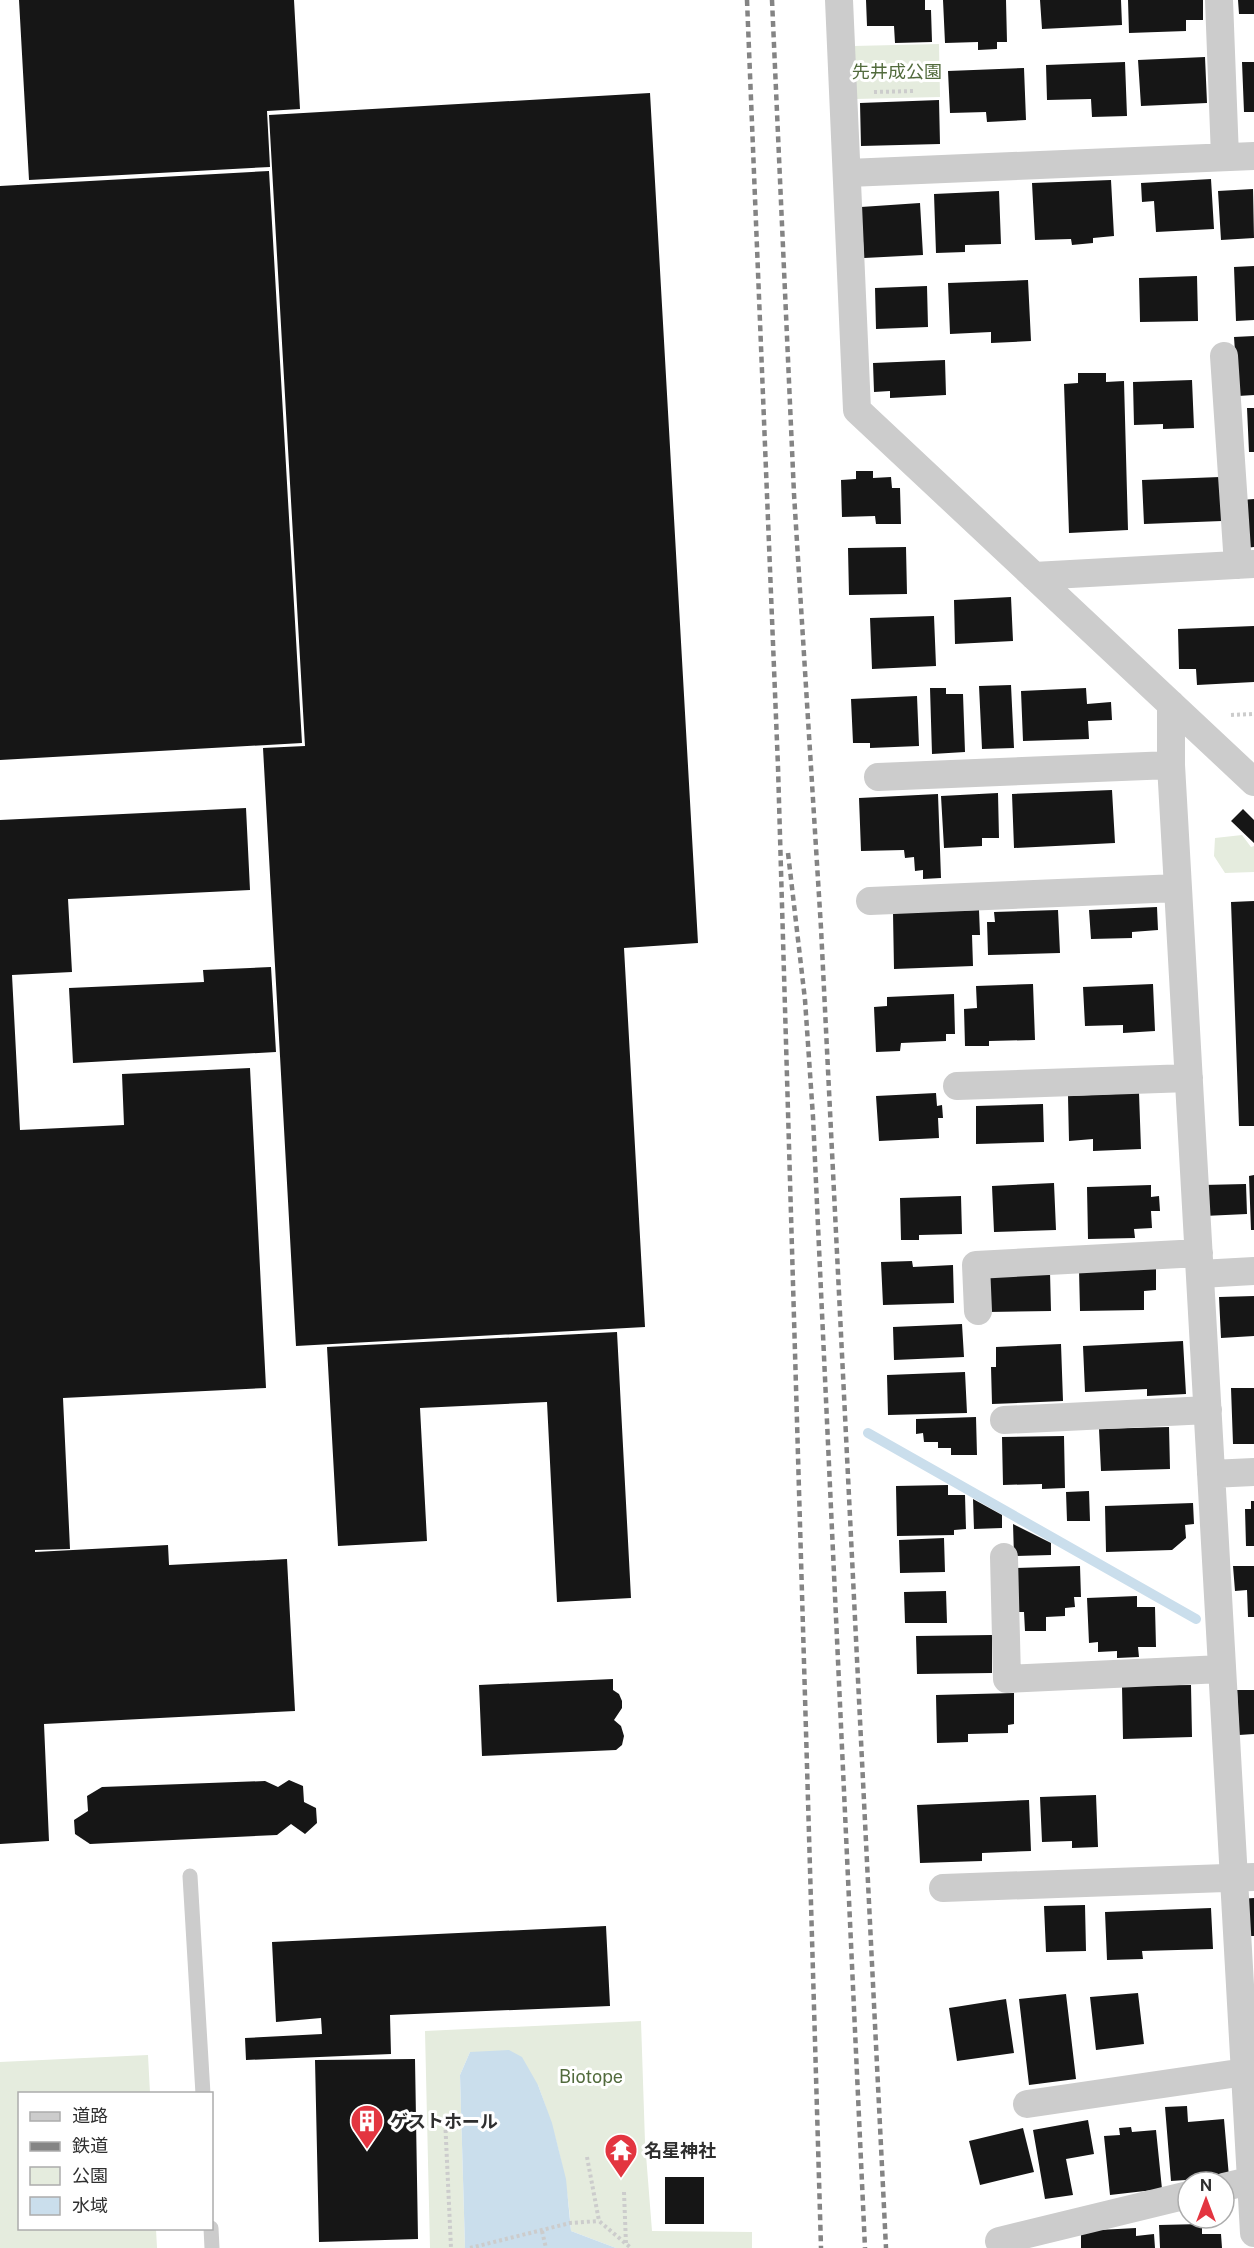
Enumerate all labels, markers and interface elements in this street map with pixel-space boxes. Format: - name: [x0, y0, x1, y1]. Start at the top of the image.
- park label: 先井成公園: [852, 61, 942, 82]
- park label: Biotope: [559, 2066, 623, 2087]
- legend: [18, 2092, 213, 2230]
- building icon: ゲストホール: [349, 2103, 385, 2150]
- text: 道路: [72, 2105, 108, 2126]
- place label: ゲストホール: [390, 2111, 498, 2132]
- temple icon: 名星神社: [603, 2132, 639, 2179]
- text: 鉄道: [72, 2135, 108, 2156]
- place label: 名星神社: [644, 2140, 716, 2161]
- text: 公園: [72, 2165, 108, 2186]
- north arrow: [1176, 2170, 1236, 2230]
- text: N: [1200, 2176, 1212, 2195]
- text: 水域: [72, 2195, 108, 2216]

